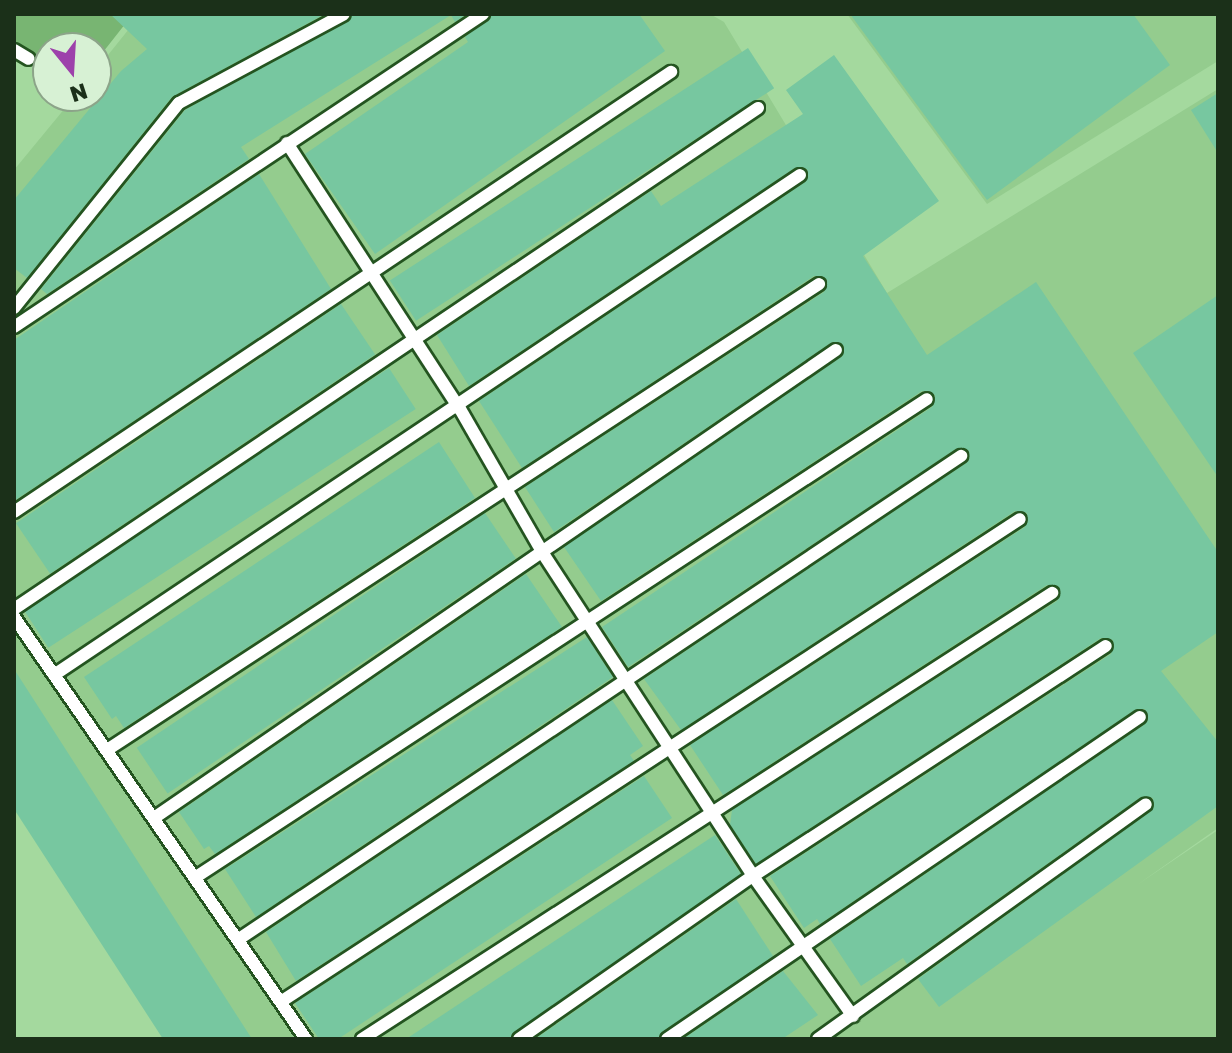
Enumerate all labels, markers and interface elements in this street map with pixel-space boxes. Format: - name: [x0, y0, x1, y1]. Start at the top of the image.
- north arrow: [32, 32, 112, 112]
- text: N: [67, 78, 91, 109]

